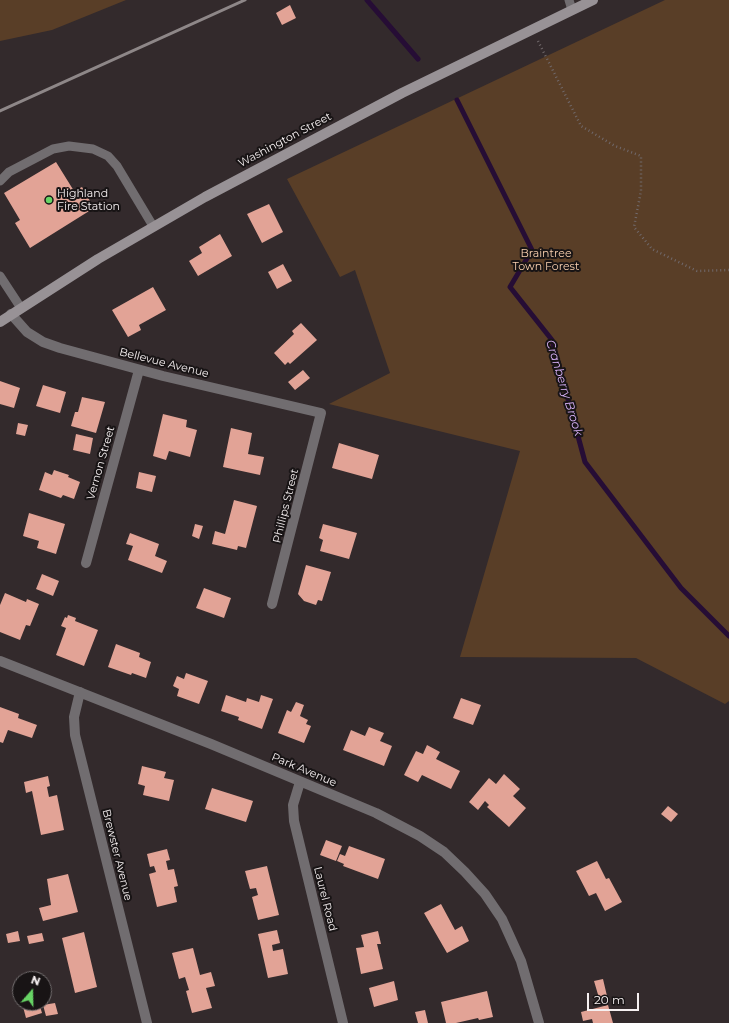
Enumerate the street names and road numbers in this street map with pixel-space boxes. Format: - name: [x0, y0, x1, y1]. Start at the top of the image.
- street label: Washington Street: [236, 110, 334, 170]
- street label: Bellevue Avenue: [118, 345, 210, 381]
- street label: Vernon Street: [84, 425, 118, 501]
- street label: Phillips Street: [270, 467, 302, 545]
- street label: Park Avenue: [269, 750, 339, 790]
- street label: Brewster Avenue: [99, 808, 135, 902]
- street label: Laurel Road: [311, 865, 339, 933]

